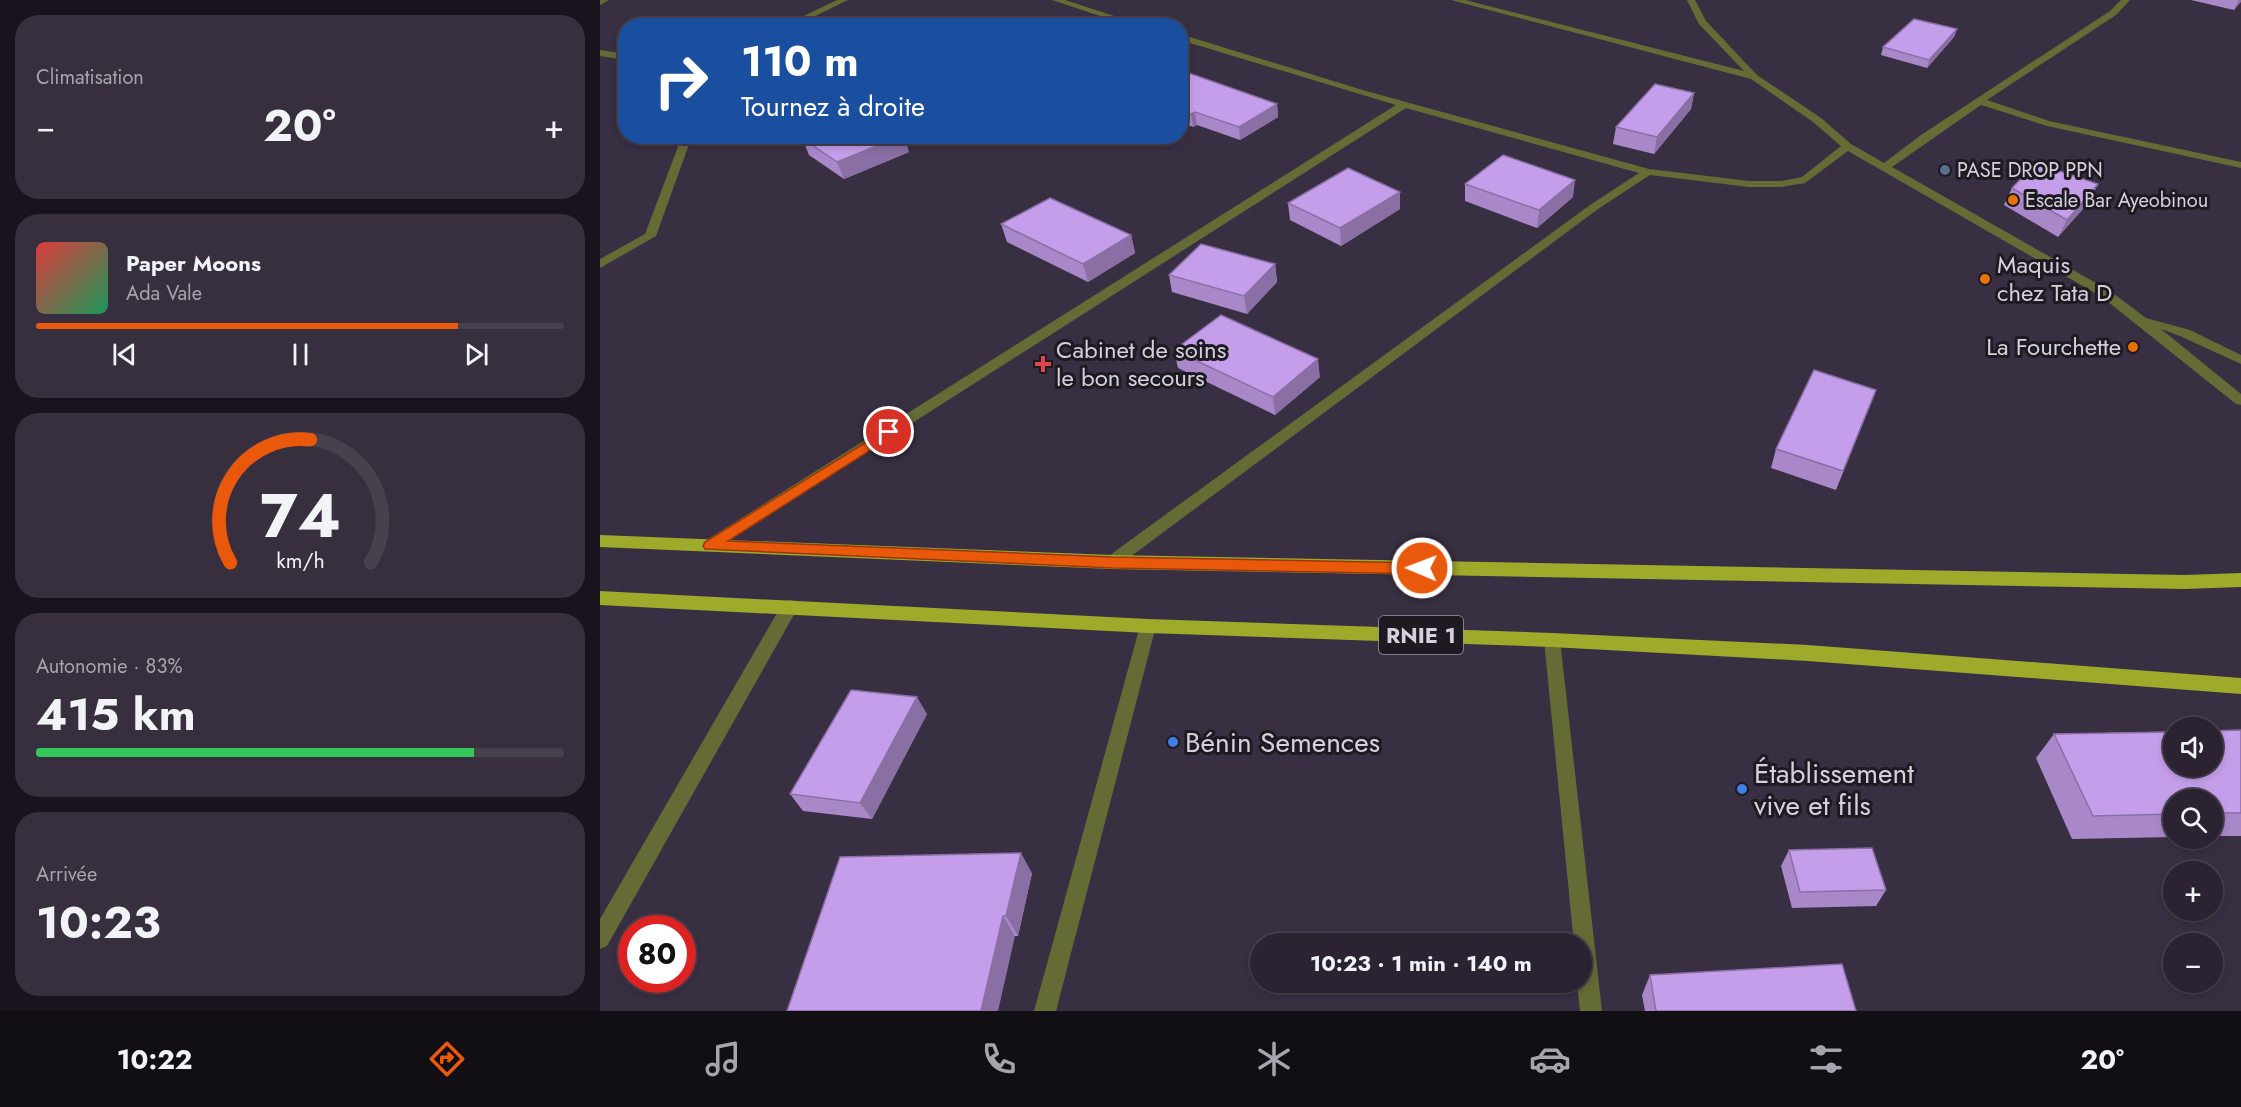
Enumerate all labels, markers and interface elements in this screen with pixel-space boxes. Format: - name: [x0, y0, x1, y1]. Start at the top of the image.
- text: 110 m: [741, 31, 859, 92]
- icon: right: [642, 42, 720, 120]
- text: Climatisation: [36, 63, 144, 92]
- text: Tournez à droite: [741, 87, 925, 126]
- text: 20°: [263, 93, 336, 158]
- text: −: [36, 103, 55, 150]
- text: +: [544, 103, 564, 150]
- place label: PASE DROP PPN: [1957, 156, 2103, 185]
- marker: PASE DROP PPN: [1938, 163, 1952, 177]
- place label: Escale Bar Ayeobinou: [2025, 186, 2208, 215]
- marker: Escale Bar Ayeobinou: [2006, 193, 2020, 207]
- text: Paper Moons: [126, 247, 261, 279]
- place label: Maquis chez Tata D: [1997, 247, 2112, 310]
- marker: Maquis chez Tata D: [1978, 272, 1992, 286]
- text: Ada Vale: [126, 279, 202, 308]
- place label: La Fourchette: [1986, 329, 2121, 364]
- place label: Cabinet de soins le bon secours: [1056, 332, 1226, 395]
- icon: previous: [108, 338, 141, 371]
- icon: pause: [284, 338, 317, 371]
- icon: next: [460, 338, 493, 371]
- marker: La Fourchette: [2126, 340, 2140, 354]
- marker: Cabinet de soins le bon secours: [1034, 355, 1052, 373]
- pin: [863, 406, 914, 457]
- icon: arrive: [872, 415, 905, 448]
- text: 74: [259, 470, 341, 560]
- position arrow: [1390, 536, 1454, 600]
- text: km/h: [276, 545, 324, 576]
- road number: RNIE 1: [1379, 616, 1463, 654]
- text: Autonomie · 83%: [36, 652, 182, 681]
- text: 415 km: [36, 682, 196, 747]
- map controls: [2163, 717, 2223, 993]
- button: sound: [2163, 717, 2223, 777]
- place label: Bénin Semences: [1185, 722, 1380, 763]
- marker: Bénin Semences: [1166, 735, 1180, 749]
- place label: Établissement vive et fils: [1754, 753, 1914, 826]
- marker: Établissement vive et fils: [1735, 782, 1749, 796]
- button: search: [2163, 789, 2223, 849]
- text: Arrivée: [36, 860, 97, 889]
- button: +: [2163, 861, 2223, 921]
- text: 10:23: [36, 890, 161, 955]
- speed limit sign: 80: [618, 915, 696, 993]
- button: −: [2163, 933, 2223, 993]
- text: 10:23 · 1 min · 140 m: [1310, 947, 1532, 979]
- icon: directions: [426, 1038, 468, 1080]
- icon: music: [702, 1038, 744, 1080]
- icon: phone: [978, 1038, 1020, 1080]
- icon: climate: [1253, 1038, 1295, 1080]
- icon: car: [1529, 1038, 1571, 1080]
- icon: filters: [1805, 1038, 1847, 1080]
- text: 10:22: [117, 1040, 193, 1079]
- text: 20°: [2081, 1040, 2124, 1079]

